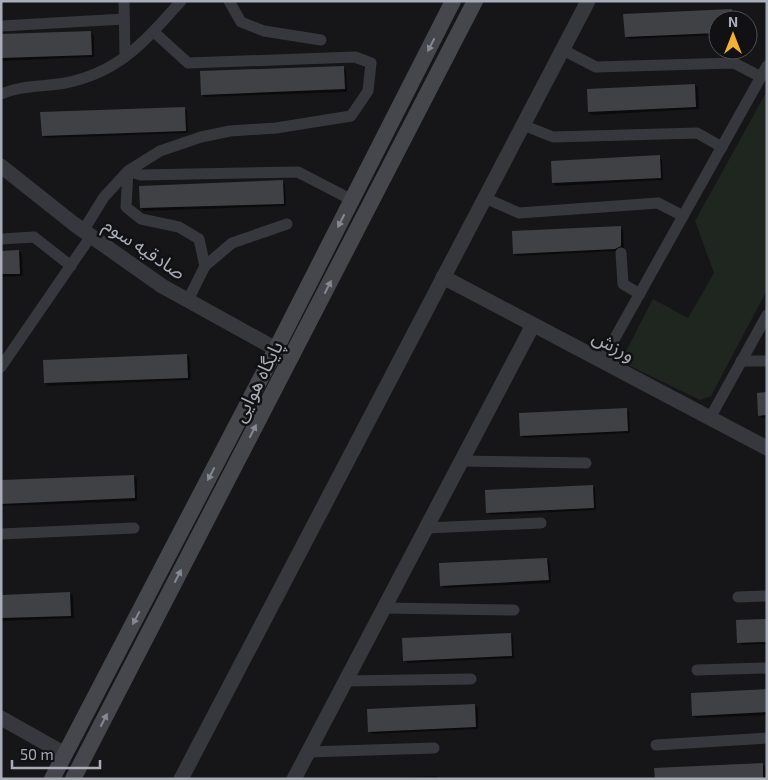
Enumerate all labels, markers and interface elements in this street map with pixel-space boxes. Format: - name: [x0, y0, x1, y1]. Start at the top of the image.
- north arrow: [708, 10, 758, 60]
- text: N: [728, 13, 738, 30]
- one-way arrow: [427, 37, 435, 52]
- street label: صادقیه سوم: [97, 212, 190, 287]
- one-way arrow: [337, 213, 345, 228]
- one-way arrow: [324, 280, 332, 294]
- street label: ورزش: [588, 324, 639, 367]
- street label: پایگاه هوایی: [227, 337, 289, 426]
- one-way arrow: [249, 424, 257, 439]
- one-way arrow: [207, 467, 215, 481]
- one-way arrow: [174, 568, 182, 583]
- one-way arrow: [132, 611, 140, 625]
- one-way arrow: [100, 713, 108, 727]
- scale bar: [12, 738, 100, 770]
- text: 50 m: [20, 745, 54, 763]

